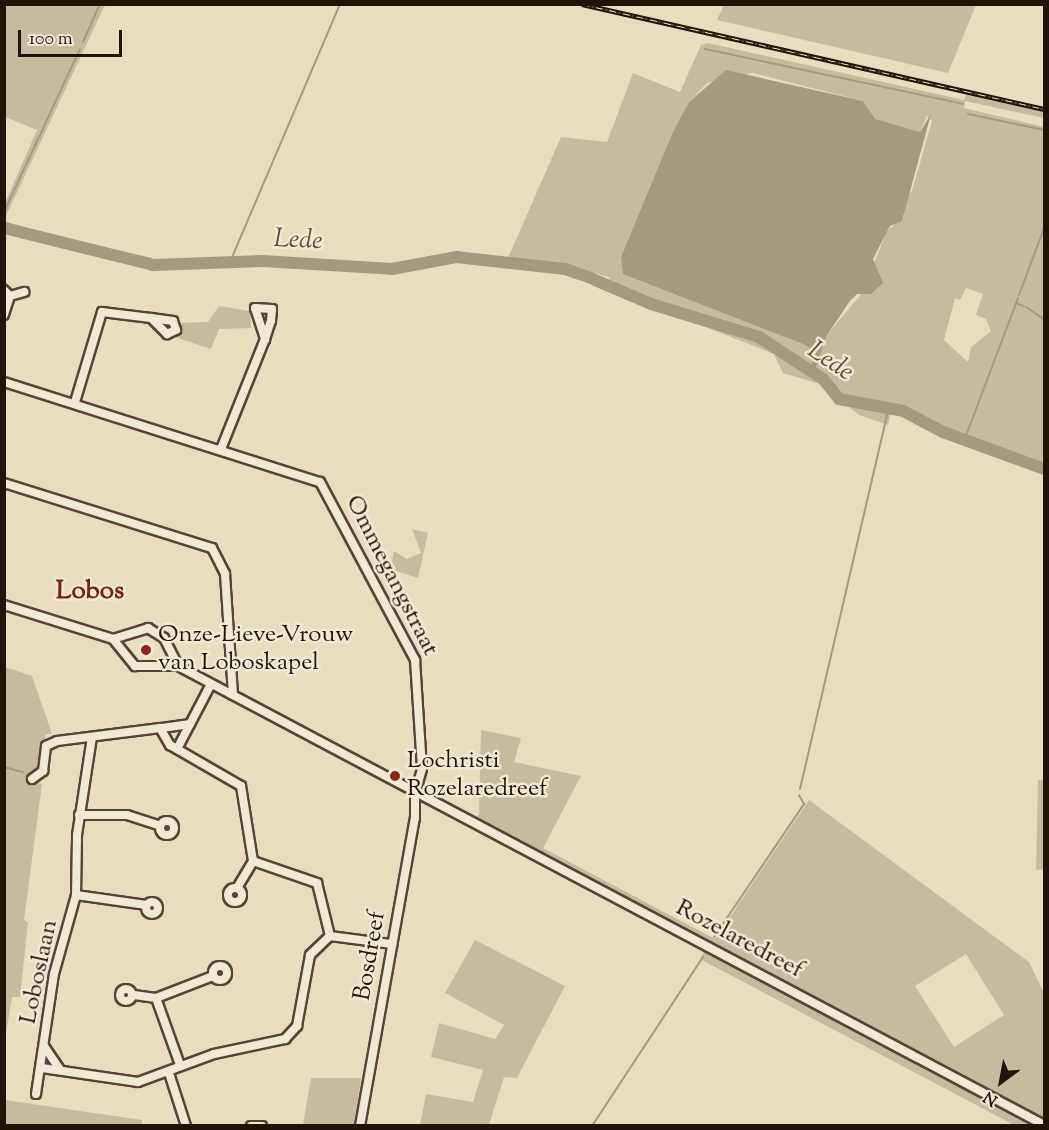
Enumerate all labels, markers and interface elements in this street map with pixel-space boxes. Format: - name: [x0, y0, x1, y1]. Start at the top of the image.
- scale bar: [21, 18, 124, 56]
- text: 100 m: [29, 27, 73, 53]
- water label: Lede: [273, 224, 323, 258]
- water label: Lede: [801, 335, 859, 389]
- street label: Ommegangstraat: [338, 491, 444, 661]
- district label: Lobos: [56, 576, 124, 608]
- place label: Onze-Lieve-Vrouw van Loboskapel: [158, 622, 353, 678]
- marker: Onze-Lieve-Vrouw van Loboskapel: [139, 643, 153, 657]
- place label: Lochristi Rozelaredreef: [407, 748, 547, 804]
- marker: Lochristi Rozelaredreef: [388, 769, 402, 783]
- street label: Rozelaredreef: [670, 894, 808, 986]
- street label: Bosdreef: [349, 909, 393, 1003]
- street label: Loboslaan: [15, 917, 65, 1027]
- north arrow: [971, 1052, 1031, 1112]
- text: N: [980, 1085, 1003, 1111]

